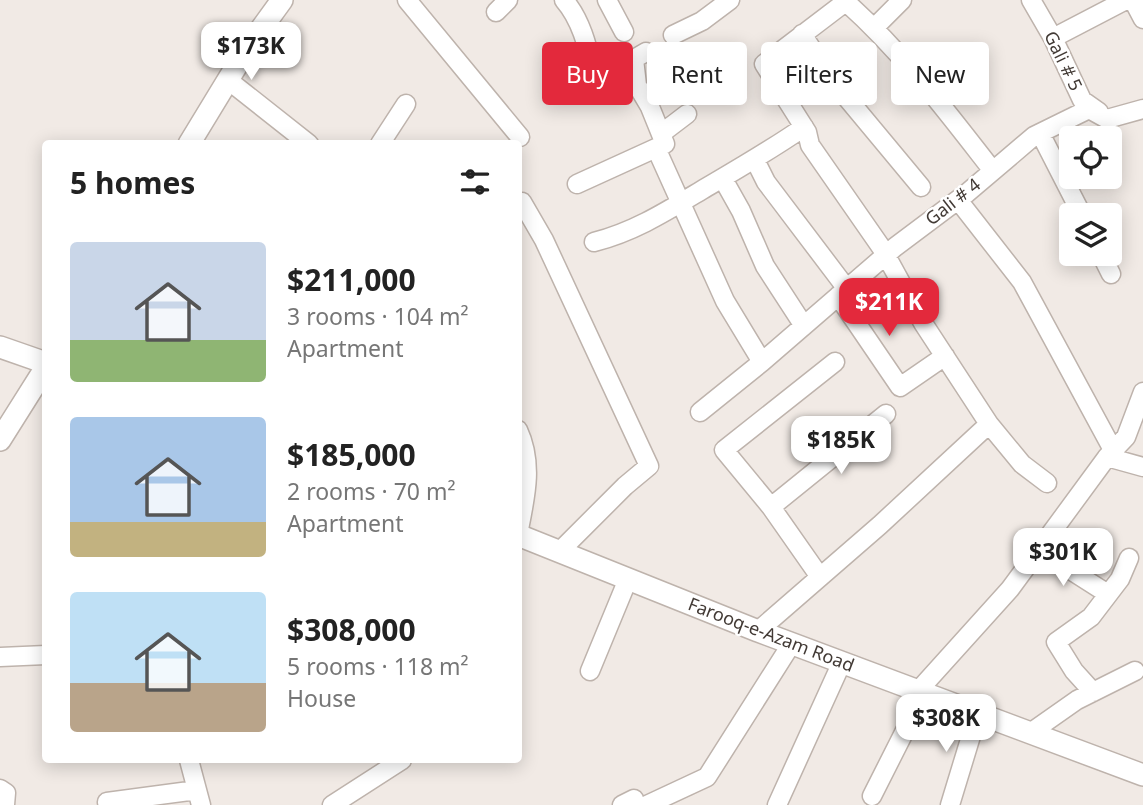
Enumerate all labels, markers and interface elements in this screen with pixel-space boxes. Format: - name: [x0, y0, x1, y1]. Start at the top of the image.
- pin: $173K: [202, 22, 300, 82]
- street label: Gali # 5: [1039, 27, 1089, 94]
- text: $173K: [217, 29, 285, 61]
- chip: Buy: [542, 42, 633, 105]
- chip: Rent: [647, 42, 747, 105]
- chip: Filters: [761, 42, 877, 105]
- chip: New: [891, 42, 989, 105]
- map controls: [1059, 126, 1122, 266]
- button: locate: [1059, 126, 1122, 189]
- text: 5 homes: [70, 162, 195, 203]
- icon: filters: [456, 163, 494, 201]
- street label: Gali # 4: [920, 172, 985, 230]
- button: layers: [1059, 203, 1122, 266]
- text: $211,000: [287, 259, 416, 300]
- icon: home: [126, 270, 210, 354]
- pin: $211K: [840, 278, 938, 338]
- text: $211K: [855, 285, 923, 317]
- text: 3 rooms · 104 m²: [287, 300, 469, 332]
- text: Apartment: [287, 332, 404, 364]
- pin: $185K: [792, 416, 890, 476]
- text: $185K: [807, 423, 875, 455]
- text: $185,000: [287, 434, 416, 475]
- icon: home: [126, 445, 210, 529]
- text: 2 rooms · 70 m²: [287, 475, 456, 507]
- text: Apartment: [287, 507, 404, 539]
- pin: $301K: [1014, 528, 1112, 588]
- text: $301K: [1029, 535, 1097, 567]
- street label: Farooq-e-Azam Road: [685, 591, 858, 677]
- text: $308,000: [287, 609, 416, 650]
- icon: home: [126, 620, 210, 704]
- text: 5 rooms · 118 m²: [287, 650, 469, 682]
- text: House: [287, 682, 356, 714]
- pin: $308K: [897, 694, 995, 754]
- text: $308K: [912, 701, 980, 733]

